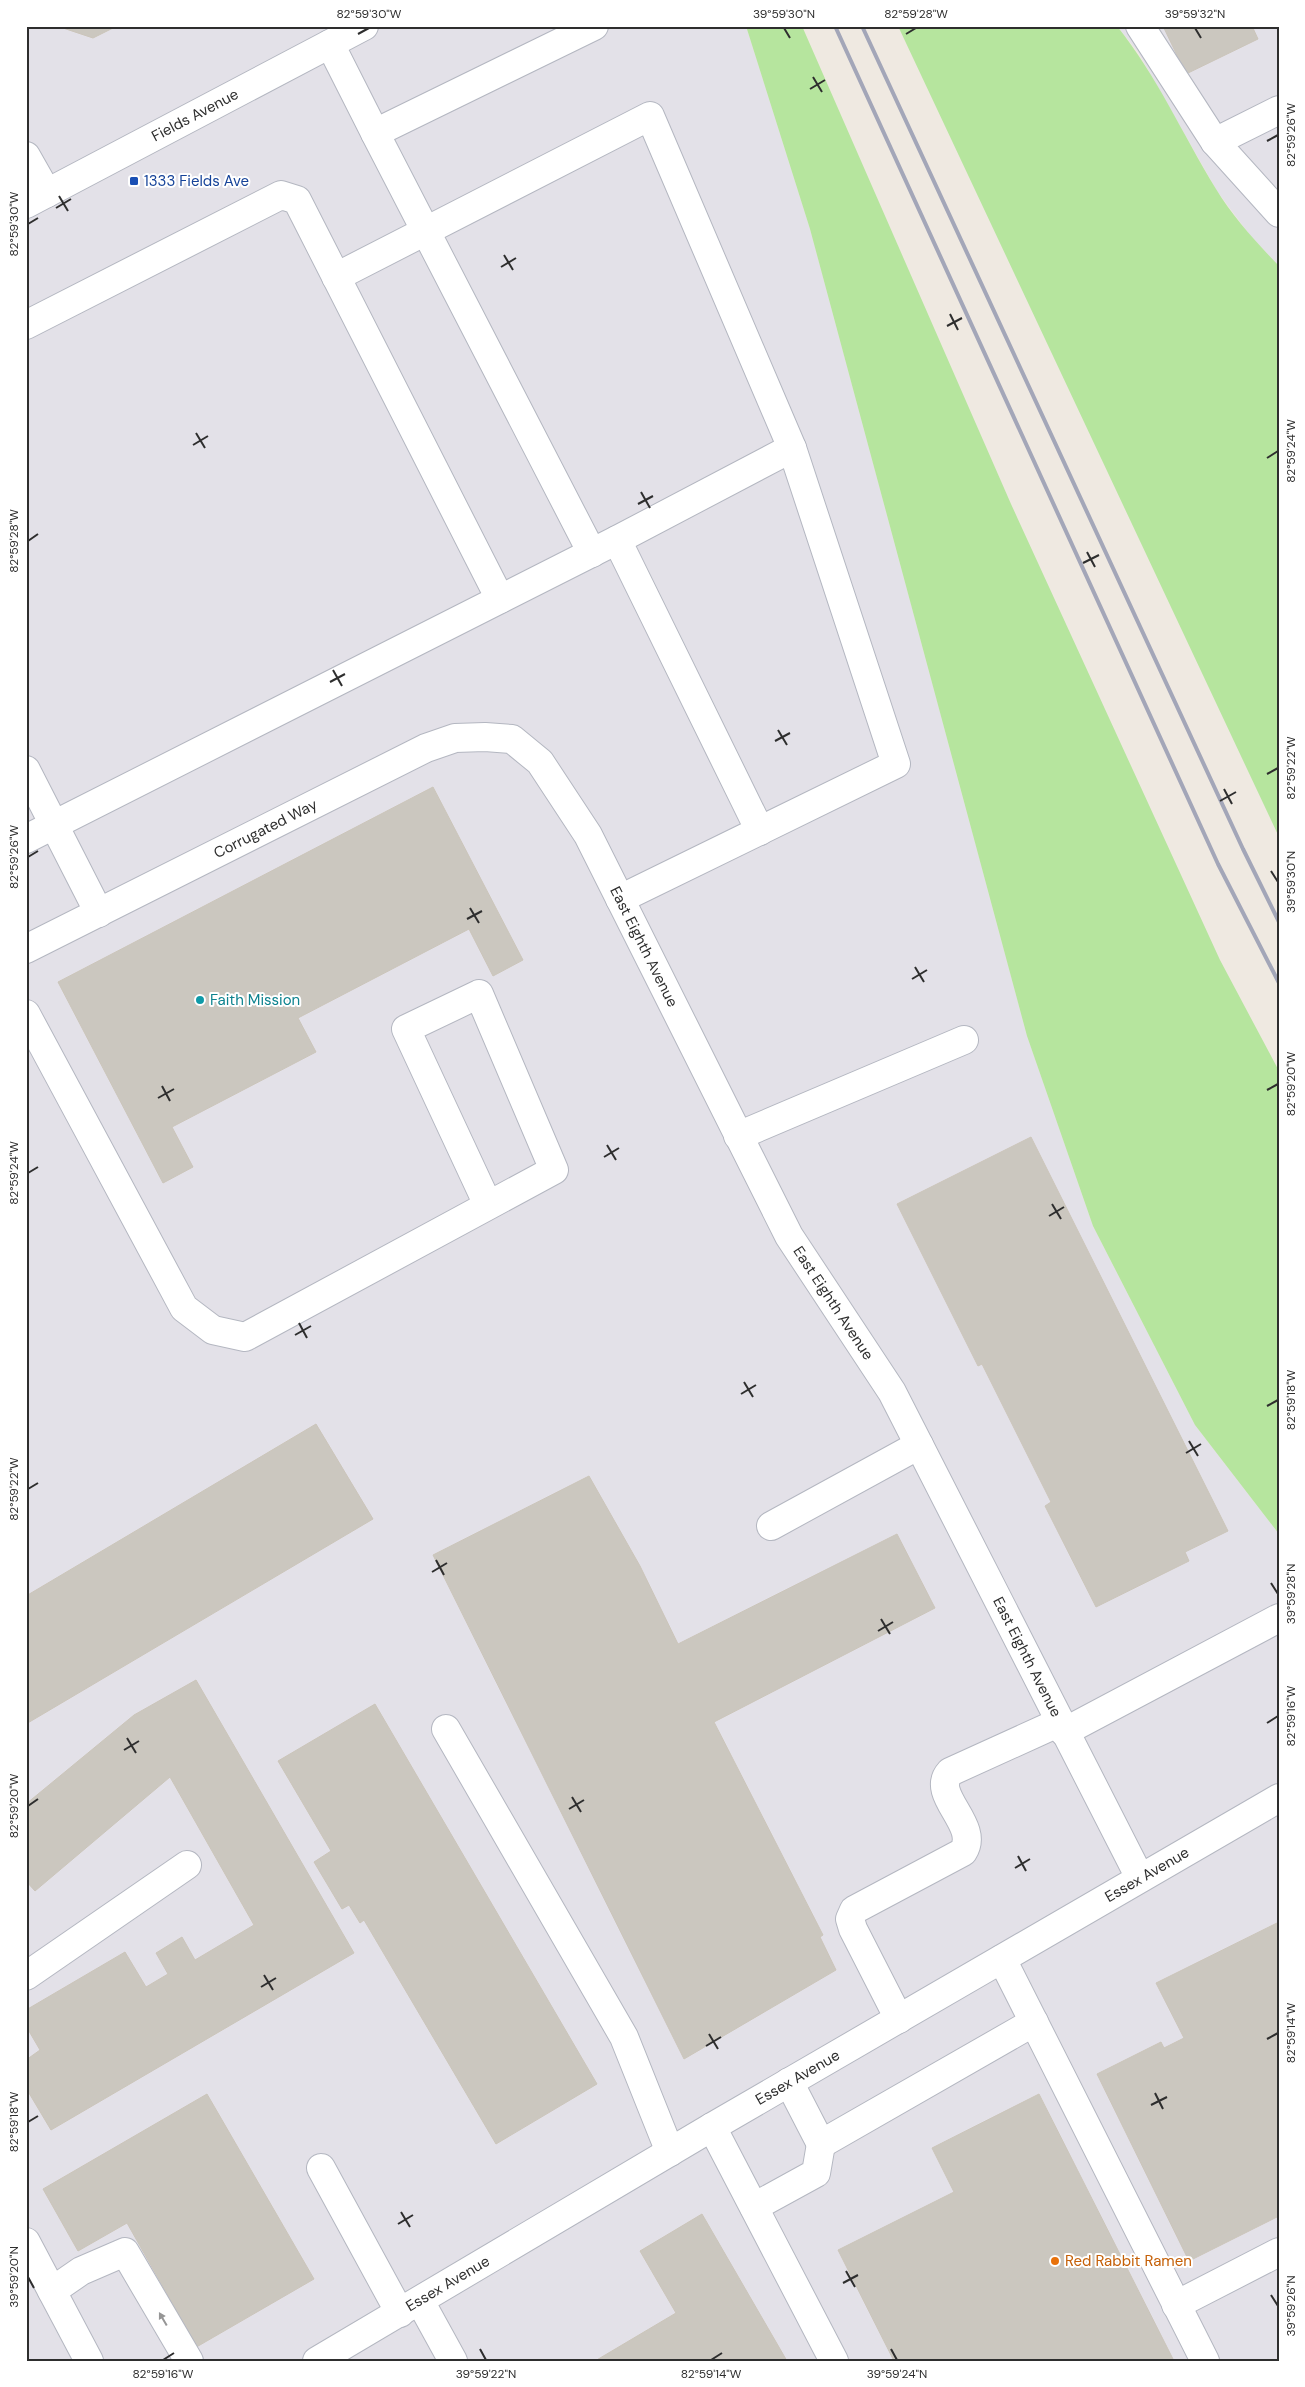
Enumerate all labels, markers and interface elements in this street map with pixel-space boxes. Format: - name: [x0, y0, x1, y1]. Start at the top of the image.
- text: 82°59'30"W: [337, 6, 402, 22]
- text: 39°59'30"N: [753, 6, 815, 22]
- text: 82°59'28"W: [884, 6, 948, 22]
- text: 39°59'32"N: [1165, 6, 1225, 22]
- street label: Fields Avenue: [148, 84, 242, 146]
- text: 82°59'26"W: [1283, 103, 1299, 167]
- place label: 1333 Fields Ave: [144, 171, 249, 191]
- marker: 1333 Fields Ave: [128, 175, 140, 187]
- text: 82°59'30"W: [6, 191, 22, 256]
- text: 82°59'24"W: [1283, 419, 1299, 483]
- text: 82°59'28"W: [6, 509, 22, 573]
- text: 82°59'22"W: [1283, 736, 1299, 800]
- street label: Corrugated Way: [210, 794, 321, 863]
- text: 82°59'26"W: [6, 825, 22, 889]
- text: 39°59'30"N: [1283, 851, 1299, 913]
- street label: East Eighth Avenue: [605, 883, 683, 1010]
- place label: Faith Mission: [210, 990, 300, 1010]
- marker: Faith Mission: [194, 994, 206, 1006]
- text: 82°59'20"W: [1283, 1051, 1299, 1116]
- text: 82°59'24"W: [6, 1141, 22, 1205]
- street label: East Eighth Avenue: [788, 1242, 878, 1364]
- text: 82°59'18"W: [1283, 1369, 1299, 1430]
- text: 82°59'22"W: [6, 1457, 22, 1521]
- text: 39°59'28"N: [1283, 1564, 1299, 1624]
- street label: East Eighth Avenue: [988, 1593, 1066, 1720]
- text: 82°59'16"W: [1283, 1685, 1299, 1746]
- text: 82°59'20"W: [6, 1773, 22, 1838]
- street label: Essex Avenue: [1101, 1842, 1193, 1907]
- text: 82°59'14"W: [1283, 2002, 1299, 2063]
- street label: Essex Avenue: [752, 2045, 843, 2110]
- text: 82°59'18"W: [6, 2091, 22, 2152]
- text: 39°59'20"N: [6, 2246, 22, 2308]
- street label: Essex Avenue: [402, 2251, 493, 2316]
- place label: Red Rabbit Ramen: [1065, 2251, 1192, 2271]
- marker: Red Rabbit Ramen: [1049, 2255, 1061, 2267]
- text: 39°59'26"N: [1283, 2275, 1299, 2337]
- one-way arrow: [159, 2312, 168, 2326]
- text: 82°59'16"W: [133, 2366, 194, 2382]
- text: 39°59'22"N: [456, 2366, 516, 2382]
- text: 82°59'14"W: [681, 2366, 742, 2382]
- text: 39°59'24"N: [867, 2366, 927, 2382]

